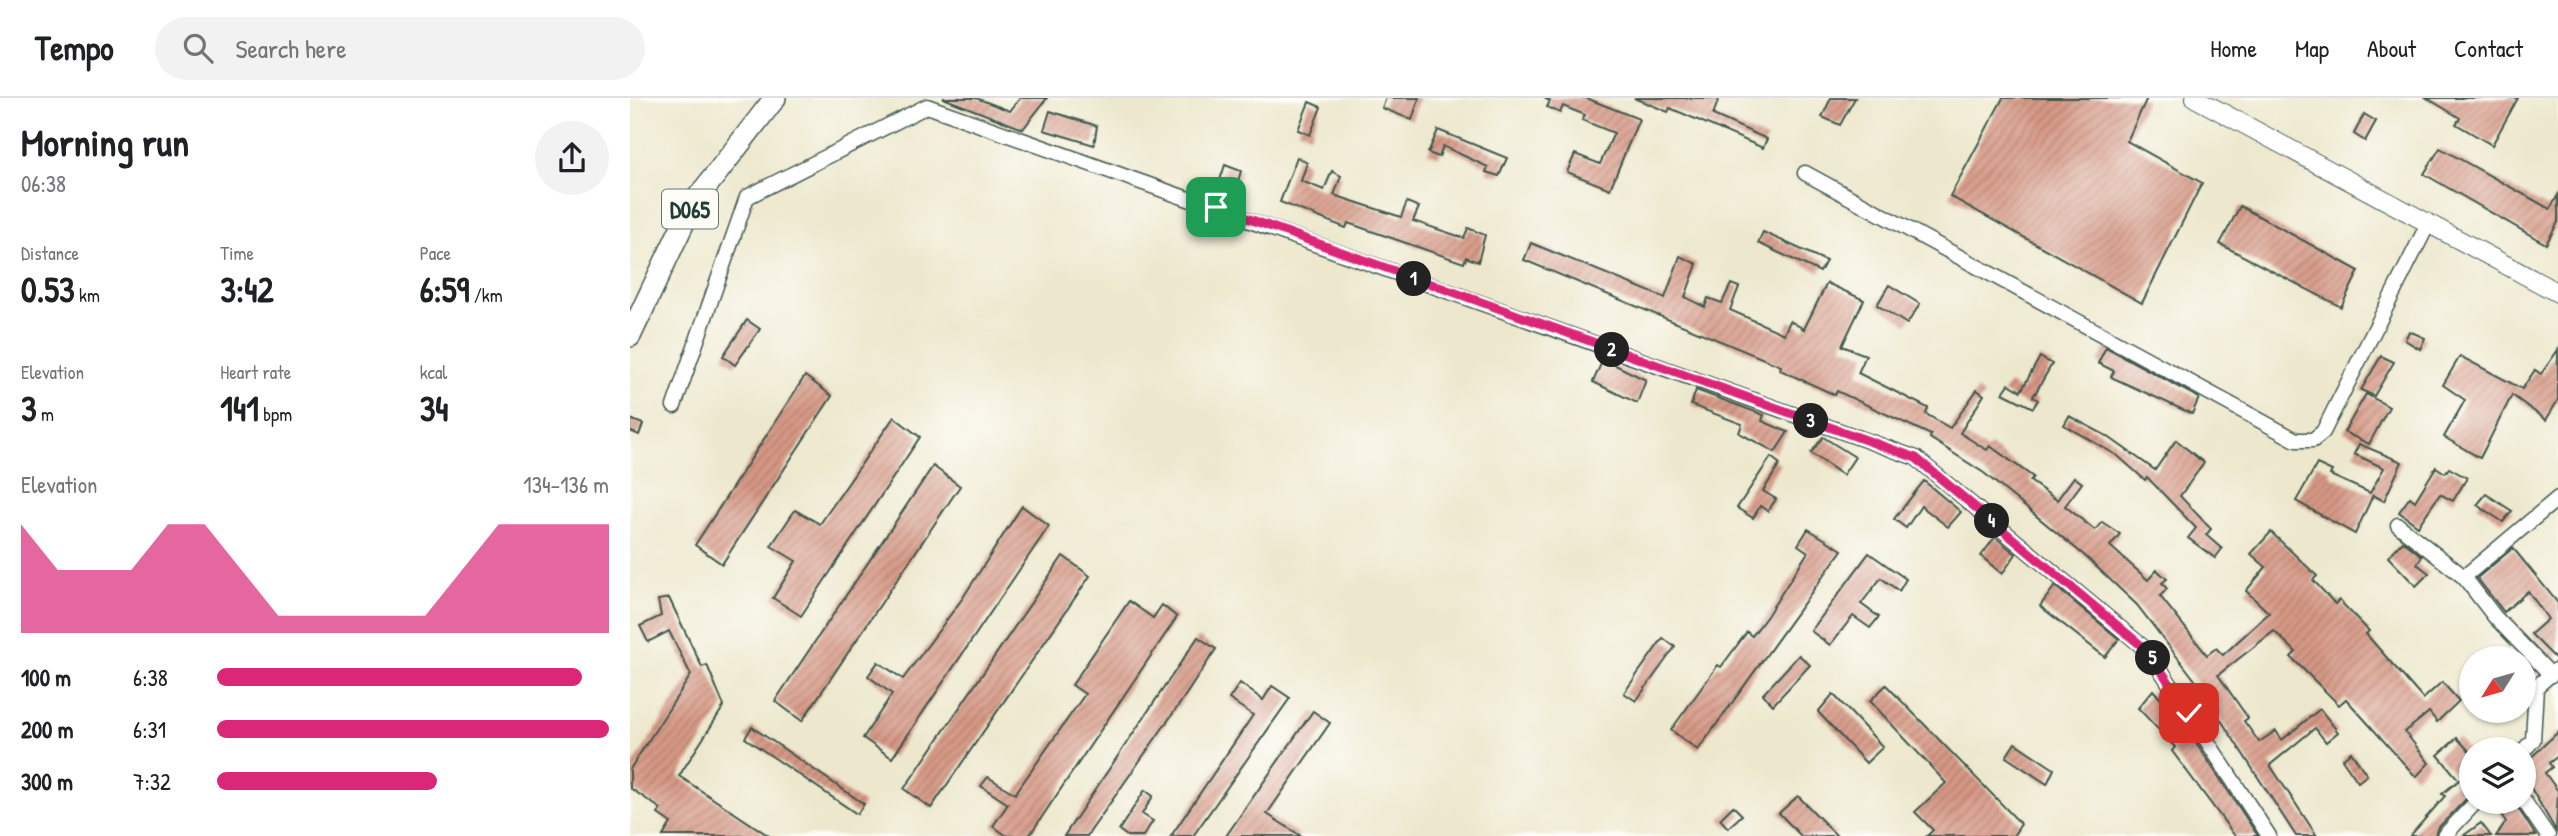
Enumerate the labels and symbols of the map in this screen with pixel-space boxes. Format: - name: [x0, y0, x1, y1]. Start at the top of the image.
- pin: [1186, 177, 1246, 237]
- road number: D065: [662, 190, 718, 228]
- pin: 1: [1396, 262, 1432, 296]
- pin: 2: [1594, 332, 1630, 368]
- pin: 3: [1794, 404, 1828, 438]
- pin: 4: [1974, 504, 2010, 538]
- pin: 5: [2136, 640, 2170, 676]
- north arrow: [2459, 646, 2536, 723]
- pin: [2159, 683, 2219, 743]

